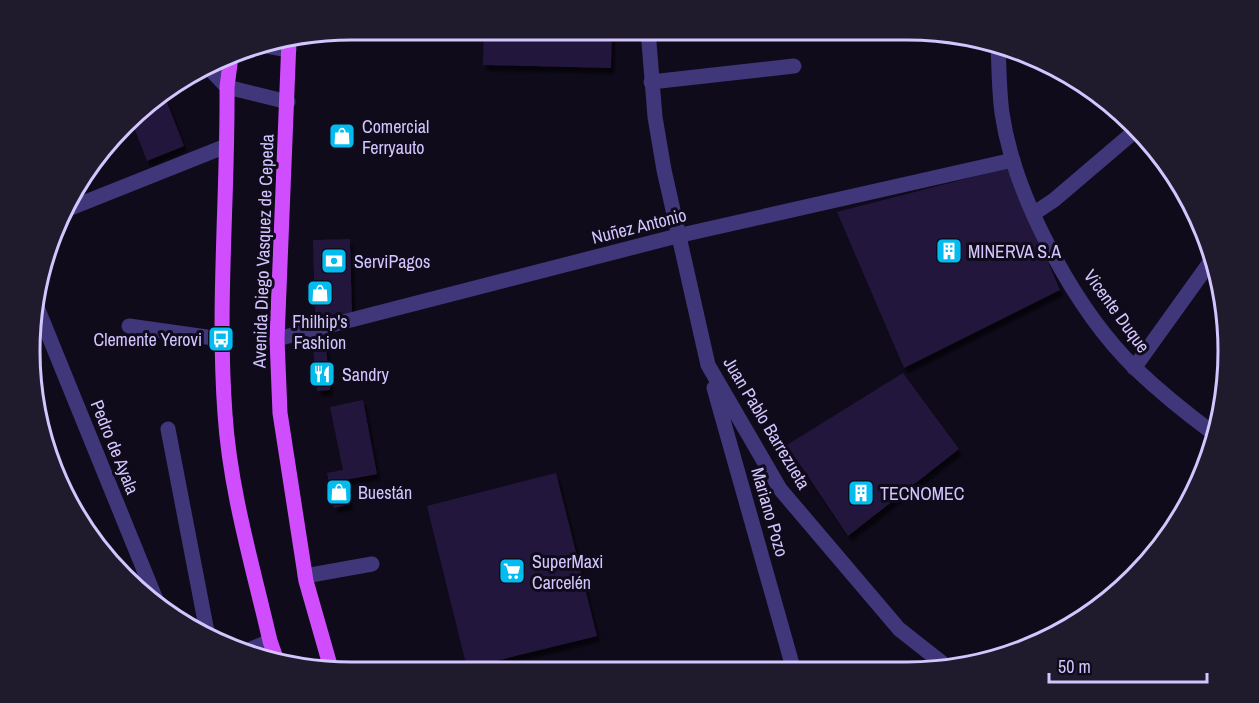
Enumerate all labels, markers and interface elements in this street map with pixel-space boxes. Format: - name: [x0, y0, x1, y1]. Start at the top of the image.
- place label: Comercial Ferryauto: [362, 114, 429, 160]
- shop icon: Comercial Ferryauto: [327, 121, 357, 151]
- street label: Avenida Diego Vasquez de Cepeda: [246, 134, 280, 369]
- street label: Nuñez Antonio: [589, 202, 689, 250]
- building icon: MINERVA S.A: [934, 236, 964, 266]
- place label: MINERVA S.A: [968, 239, 1061, 264]
- bank icon: ServiPagos: [319, 246, 349, 276]
- place label: ServiPagos: [354, 249, 430, 274]
- street label: Vicente Duque: [1078, 264, 1156, 358]
- shop icon: Fhilhip's Fashion: [305, 278, 335, 308]
- place label: Fhilhip's Fashion: [292, 309, 348, 355]
- bus stop icon: Clemente Yerovi: [206, 324, 236, 354]
- place label: Clemente Yerovi: [93, 327, 202, 352]
- street label: Juan Pablo Barrezueta: [718, 352, 816, 494]
- restaurant icon: Sandry: [307, 359, 337, 389]
- place label: Sandry: [342, 362, 389, 387]
- street label: Pedro de Ayala: [85, 396, 145, 498]
- street label: Mariano Pozo: [745, 464, 795, 560]
- shop icon: Buestán: [324, 477, 354, 507]
- building icon: TECNOMEC: [846, 478, 876, 508]
- place label: Buestán: [358, 480, 412, 505]
- place label: TECNOMEC: [880, 481, 964, 506]
- place label: SuperMaxi Carcelén: [532, 549, 603, 595]
- supermarket icon: SuperMaxi Carcelén: [497, 556, 527, 586]
- scale bar: [1049, 646, 1206, 684]
- text: 50 m: [1058, 654, 1091, 679]

